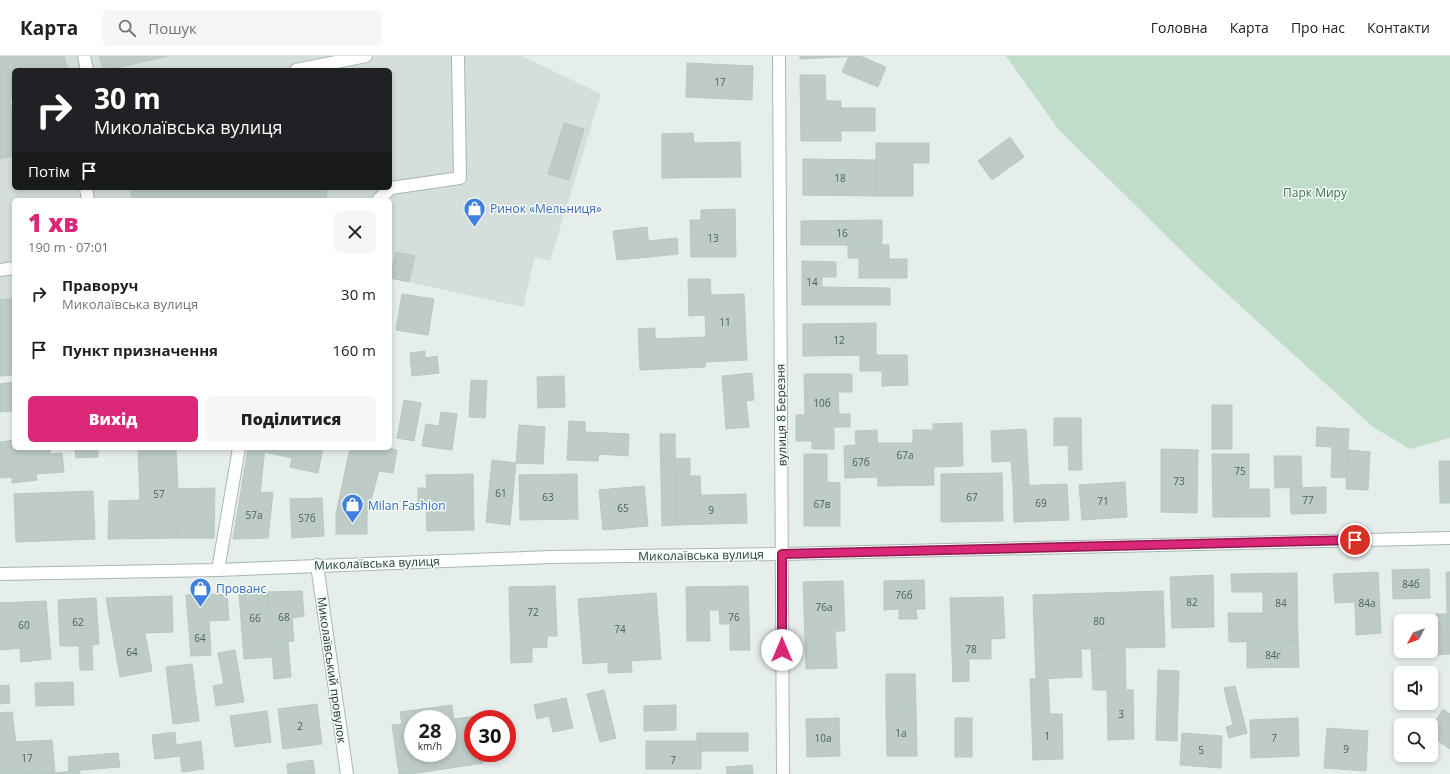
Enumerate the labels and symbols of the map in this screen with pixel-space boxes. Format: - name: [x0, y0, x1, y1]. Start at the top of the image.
- house number: 17: [714, 75, 726, 89]
- house number: 18: [834, 171, 846, 185]
- park label: Парк Миру: [1283, 184, 1348, 201]
- shop icon: Ринок «Мельниця»: [462, 195, 488, 228]
- place label: Ринок «Мельниця»: [490, 200, 602, 217]
- house number: 16: [836, 226, 848, 240]
- house number: 13: [707, 231, 719, 245]
- house number: 14: [806, 275, 818, 289]
- house number: 11: [719, 315, 731, 329]
- house number: 12: [833, 333, 845, 347]
- street label: вулиця 8 Березня: [772, 363, 790, 467]
- house number: 10б: [813, 396, 831, 410]
- house number: 67а: [897, 448, 914, 462]
- house number: 67б: [852, 455, 870, 469]
- house number: 75: [1234, 464, 1246, 478]
- house number: 73: [1173, 474, 1185, 488]
- house number: 61: [495, 486, 507, 500]
- house number: 57: [153, 487, 165, 501]
- house number: 63: [542, 490, 554, 504]
- house number: 67: [966, 490, 978, 504]
- shop icon: Milan Fashion: [339, 492, 365, 525]
- house number: 77: [1302, 493, 1314, 507]
- house number: 71: [1097, 494, 1109, 508]
- house number: 69: [1035, 496, 1047, 510]
- place label: Milan Fashion: [368, 497, 446, 514]
- house number: 67в: [813, 497, 831, 511]
- house number: 65: [617, 501, 629, 515]
- house number: 9: [708, 503, 714, 517]
- house number: 57а: [246, 508, 263, 522]
- house number: 57б: [298, 511, 316, 525]
- pin: [1338, 523, 1372, 557]
- street label: Миколаївська вулиця: [638, 545, 764, 565]
- street label: Миколаївська вулиця: [314, 552, 440, 574]
- shop icon: Прованс: [188, 575, 214, 608]
- house number: 84б: [1402, 577, 1420, 591]
- place label: Прованс: [216, 580, 266, 597]
- house number: 76б: [895, 588, 913, 602]
- house number: 82: [1186, 595, 1198, 609]
- street label: Миколаївський провулок: [313, 596, 351, 745]
- house number: 84: [1275, 596, 1287, 610]
- house number: 84а: [1359, 596, 1376, 610]
- house number: 76а: [816, 600, 833, 614]
- house number: 72: [527, 605, 539, 619]
- house number: 68: [278, 610, 290, 624]
- house number: 76: [728, 610, 740, 624]
- house number: 66: [249, 611, 261, 625]
- house number: 80: [1093, 614, 1105, 628]
- north arrow: [1394, 614, 1438, 658]
- house number: 62: [72, 615, 84, 629]
- house number: 60: [18, 618, 30, 632]
- house number: 74: [614, 622, 626, 636]
- position arrow: [761, 629, 803, 671]
- house number: 64: [194, 631, 206, 645]
- house number: 78: [965, 642, 977, 656]
- house number: 64: [126, 645, 138, 659]
- house number: 84г: [1265, 648, 1282, 662]
- house number: 3: [1118, 707, 1124, 721]
- speed limit sign: 30: [464, 710, 516, 762]
- house number: 2: [297, 719, 303, 733]
- house number: 1а: [895, 726, 907, 740]
- house number: 1: [1044, 729, 1050, 743]
- house number: 10а: [815, 731, 832, 745]
- house number: 7: [1271, 731, 1277, 745]
- house number: 9: [1343, 742, 1349, 756]
- house number: 5: [1198, 743, 1204, 757]
- house number: 17: [21, 751, 33, 765]
- house number: 7: [670, 753, 676, 767]

